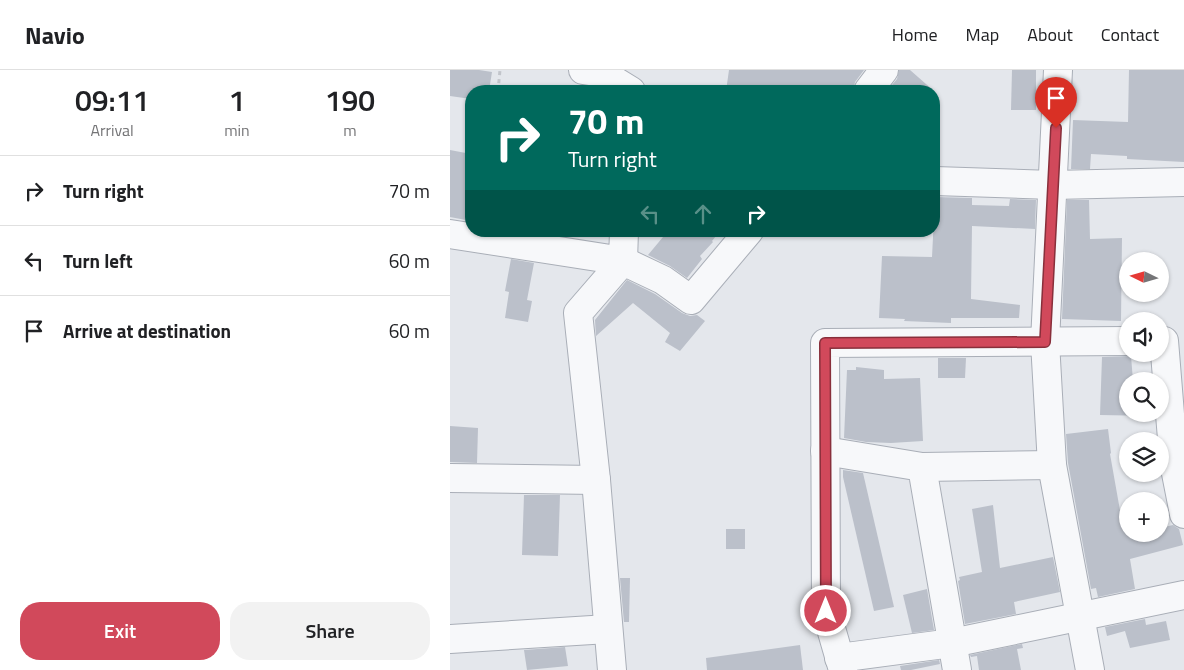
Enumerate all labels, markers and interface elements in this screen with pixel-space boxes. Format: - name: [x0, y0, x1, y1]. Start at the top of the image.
- text: Navio: [25, 17, 85, 53]
- text: Home: [892, 21, 938, 48]
- text: Map: [966, 21, 999, 48]
- text: About: [1027, 21, 1073, 48]
- text: Contact: [1101, 21, 1159, 48]
- text: 09:11: [75, 77, 149, 123]
- text: 1: [229, 77, 245, 123]
- text: 190: [325, 77, 375, 123]
- pin: [1035, 77, 1077, 128]
- icon: arrive: [1042, 84, 1070, 112]
- text: 70 m: [568, 94, 644, 148]
- icon: right: [485, 105, 550, 170]
- text: Arrival: [90, 118, 134, 142]
- text: min: [224, 118, 250, 142]
- text: m: [343, 118, 357, 142]
- text: Turn right: [568, 142, 657, 176]
- text: Turn right: [63, 176, 144, 205]
- text: 70 m: [389, 176, 430, 205]
- icon: right: [20, 177, 48, 205]
- icon: left: [636, 200, 664, 228]
- icon: ahead: [689, 200, 717, 228]
- icon: right: [742, 200, 770, 228]
- text: Turn left: [63, 246, 133, 275]
- text: 60 m: [389, 246, 430, 275]
- icon: left: [20, 247, 48, 275]
- north arrow: [1119, 252, 1169, 302]
- map controls: [1119, 252, 1169, 542]
- button: sound: [1119, 312, 1169, 362]
- text: Arrive at destination: [63, 316, 231, 345]
- text: 60 m: [389, 316, 430, 345]
- icon: arrive: [20, 317, 48, 345]
- button: search: [1119, 372, 1169, 422]
- button: layers: [1119, 432, 1169, 482]
- button: +: [1119, 492, 1169, 542]
- position arrow: [799, 584, 851, 636]
- button: Exit: [20, 602, 220, 660]
- button: Share: [230, 602, 430, 660]

